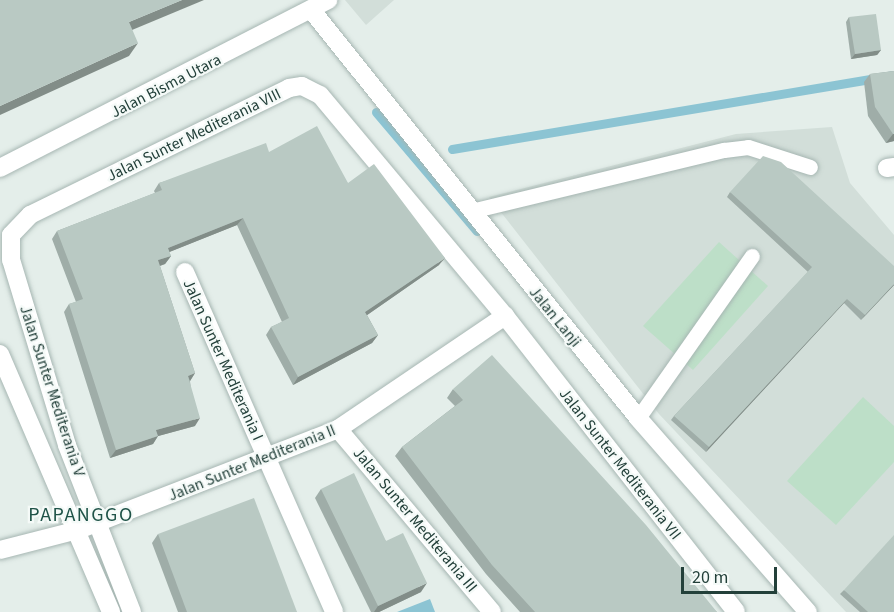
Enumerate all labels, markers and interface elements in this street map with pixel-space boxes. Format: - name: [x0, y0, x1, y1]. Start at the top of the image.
- street label: Jalan Bisma Utara: [108, 50, 224, 122]
- street label: Jalan Sunter Mediterania VIII: [104, 84, 284, 186]
- street label: Jalan Sunter Mediterania I: [179, 276, 267, 444]
- street label: Jalan Lanji: [525, 283, 585, 351]
- street label: Jalan Sunter Mediterania V: [15, 303, 89, 479]
- street label: Jalan Sunter Mediterania VII: [555, 384, 685, 544]
- street label: Jalan Sunter Mediterania II: [166, 421, 338, 505]
- street label: Jalan Sunter Mediterania III: [349, 444, 481, 596]
- district label: PAPANGGO: [28, 503, 134, 527]
- scale bar: [684, 555, 780, 593]
- text: 20 m: [692, 565, 728, 590]

